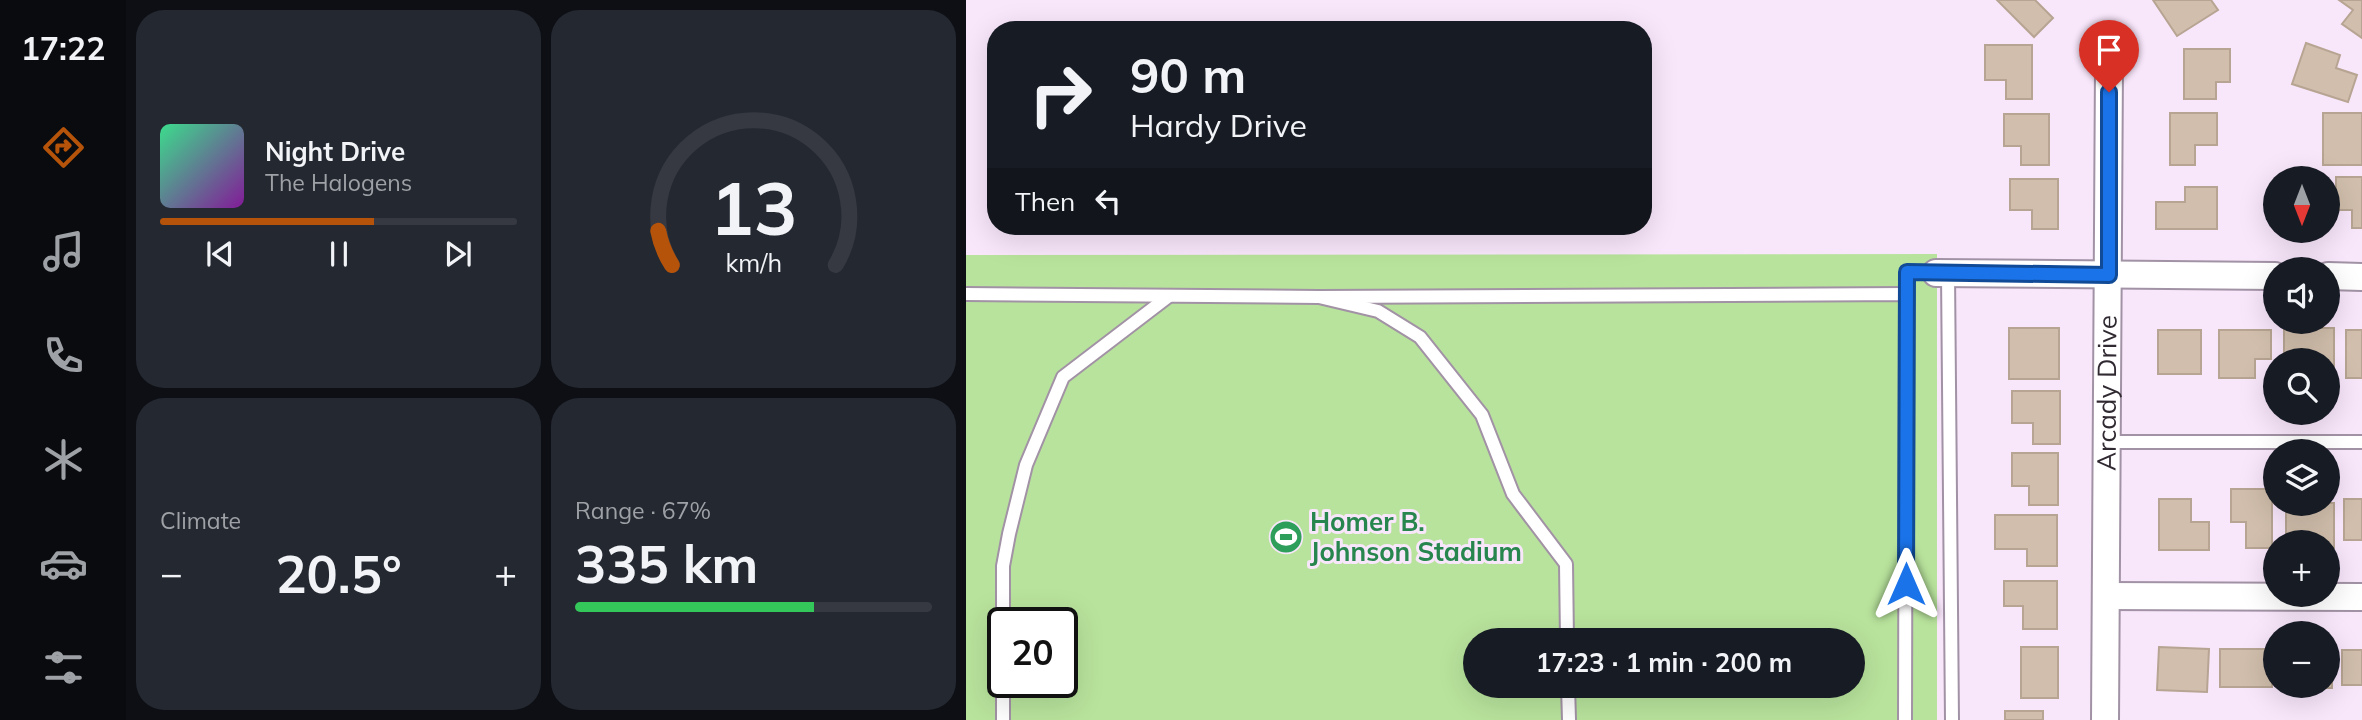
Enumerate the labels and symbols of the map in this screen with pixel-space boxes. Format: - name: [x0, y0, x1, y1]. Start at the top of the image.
- pin: [2079, 20, 2139, 92]
- north arrow: [2263, 166, 2340, 243]
- street label: Arcady Drive: [2090, 315, 2123, 471]
- place label: Homer B. Johnson Stadium: [1310, 505, 1522, 568]
- sports icon: Homer B. Johnson Stadium: [1267, 518, 1305, 556]
- position arrow: [1869, 547, 1943, 621]
- speed limit sign: 20: [987, 607, 1078, 698]

